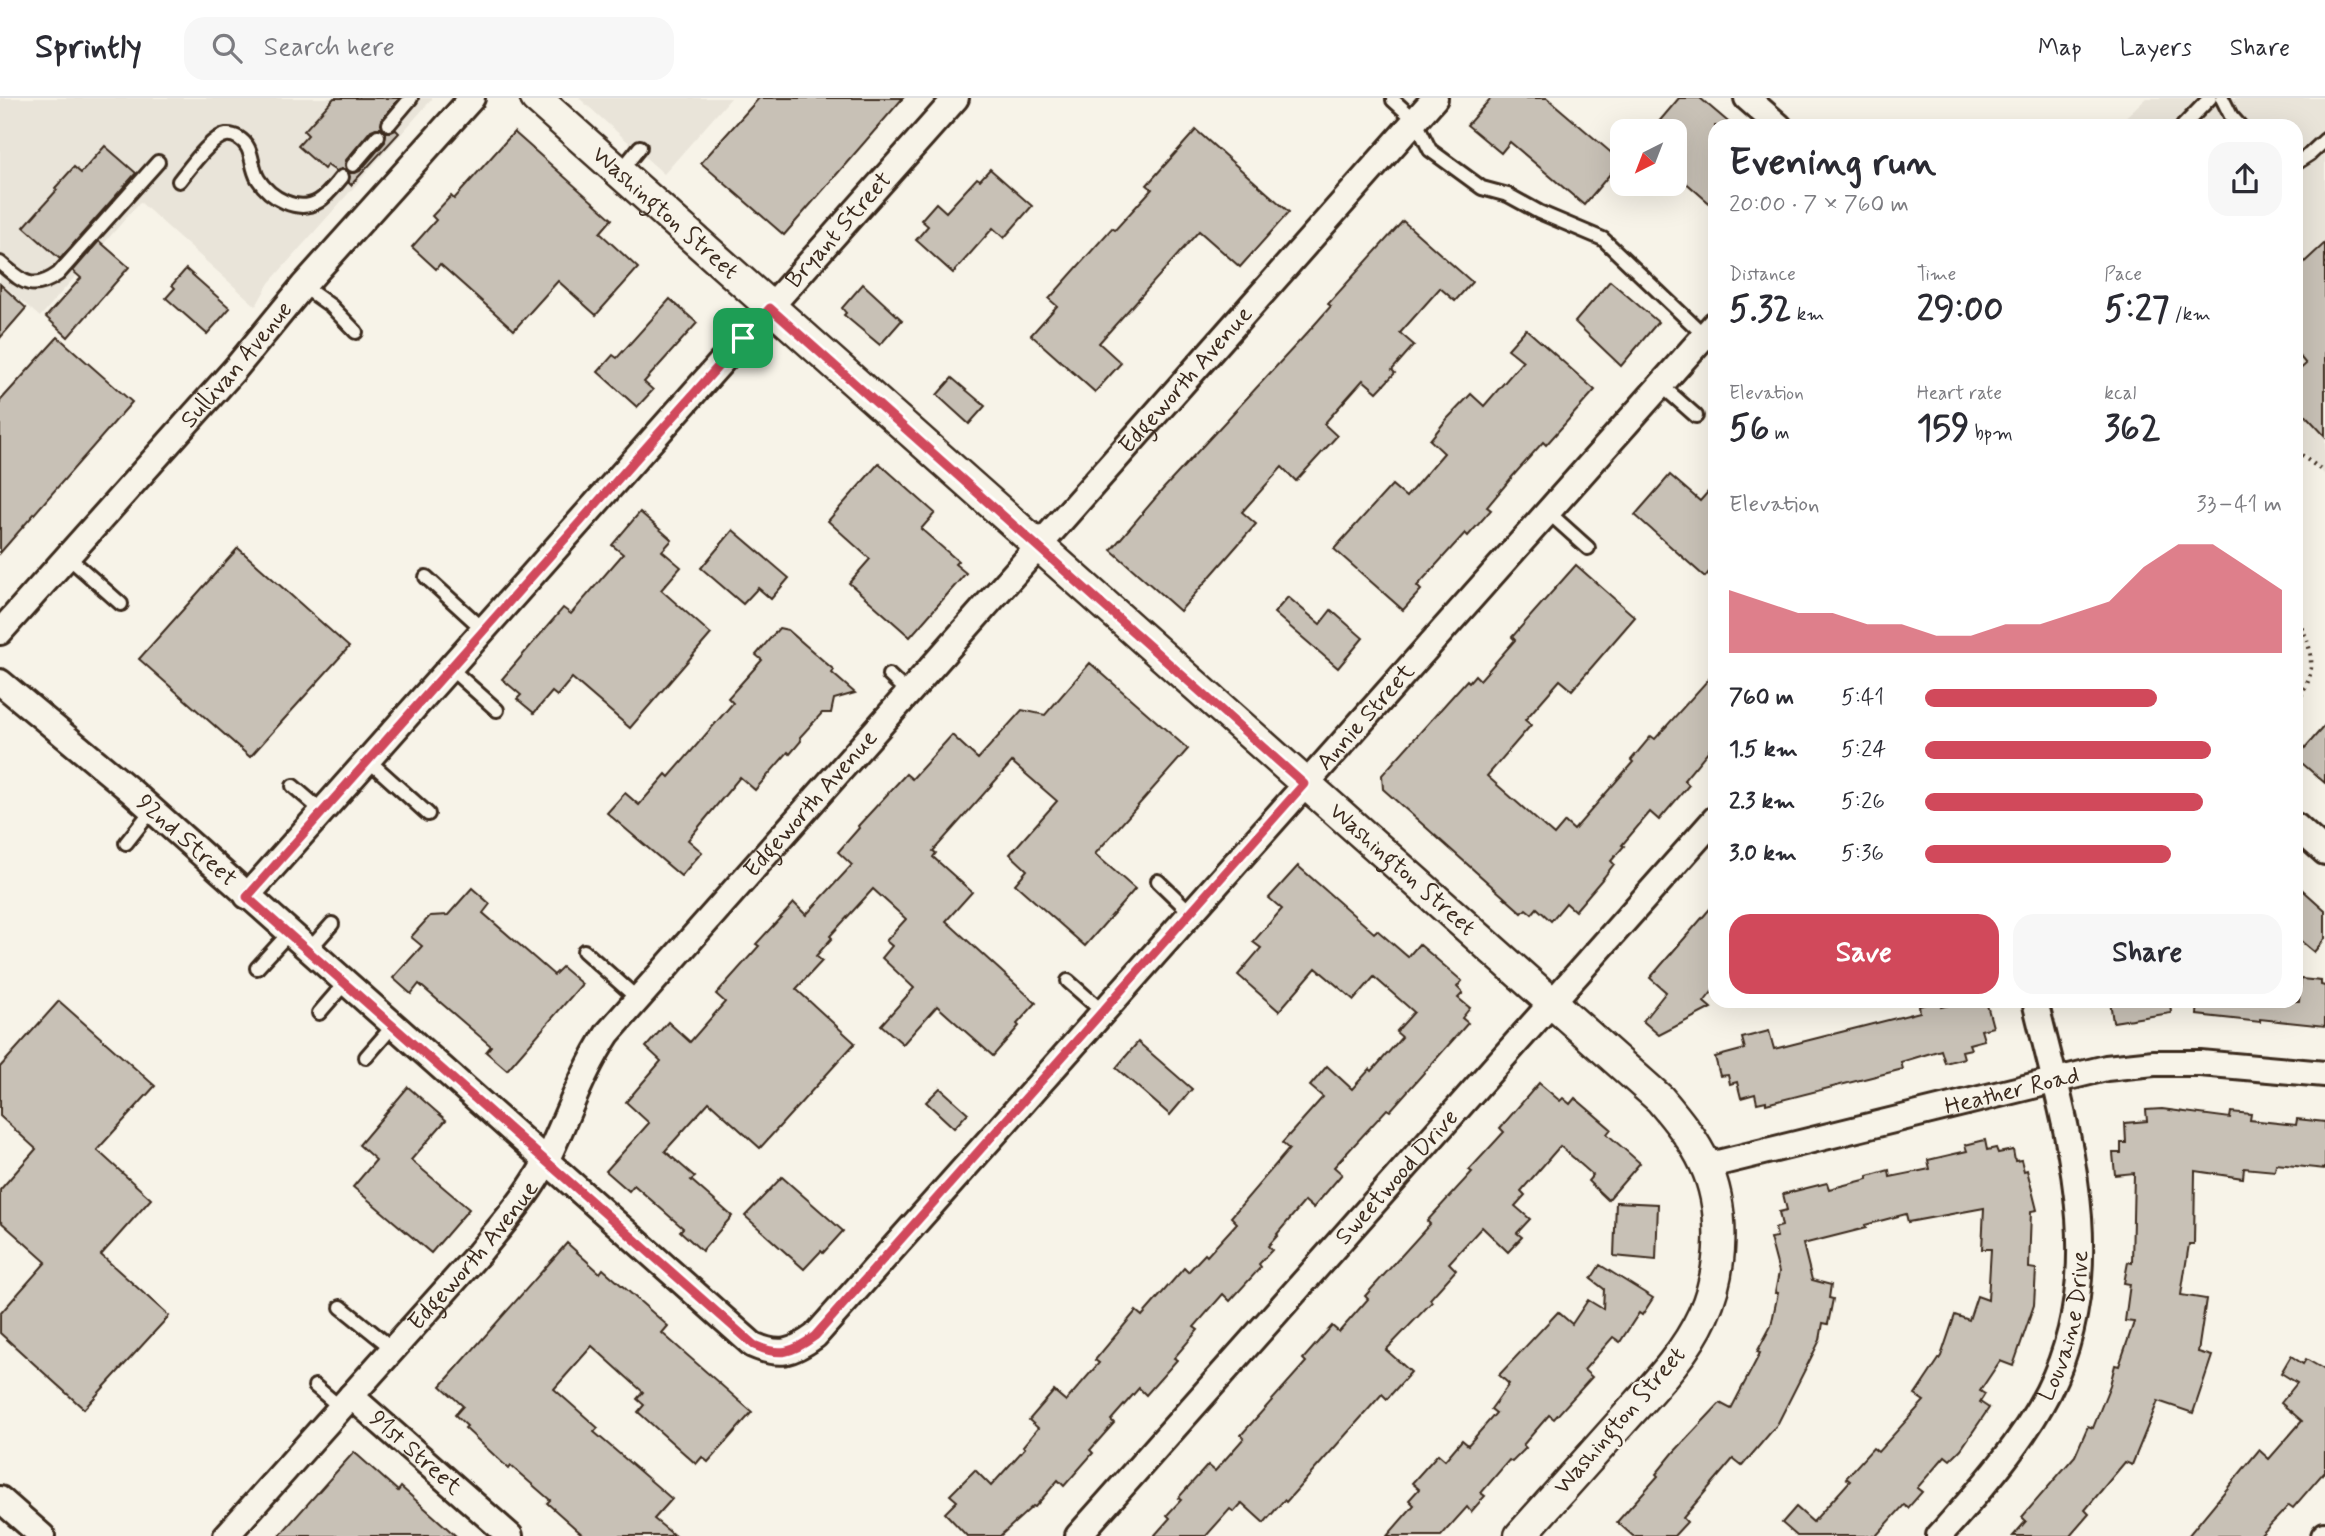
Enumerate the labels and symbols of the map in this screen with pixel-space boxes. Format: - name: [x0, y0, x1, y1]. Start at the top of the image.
- north arrow: [1610, 119, 1687, 196]
- street label: Washington Street: [585, 139, 745, 287]
- street label: Bryant Street: [779, 165, 899, 295]
- street label: Sullivan Avenue: [174, 295, 300, 435]
- street label: Edgeworth Avenue: [1112, 299, 1260, 460]
- pin: [713, 308, 773, 368]
- street label: Annie Street: [1310, 657, 1422, 777]
- street label: Edgeworth Avenue: [737, 723, 885, 884]
- street label: 92nd Street: [130, 787, 244, 894]
- street label: Washington Street: [1322, 796, 1482, 943]
- street label: Heather Road: [1941, 1060, 2082, 1122]
- street label: Sweetwood Drive: [1328, 1103, 1465, 1252]
- street label: Edgeworth Avenue: [401, 1175, 546, 1337]
- street label: Louvaine Drive: [2030, 1250, 2096, 1407]
- street label: Washington Street: [1547, 1340, 1695, 1504]
- street label: 91st Street: [363, 1404, 469, 1502]

